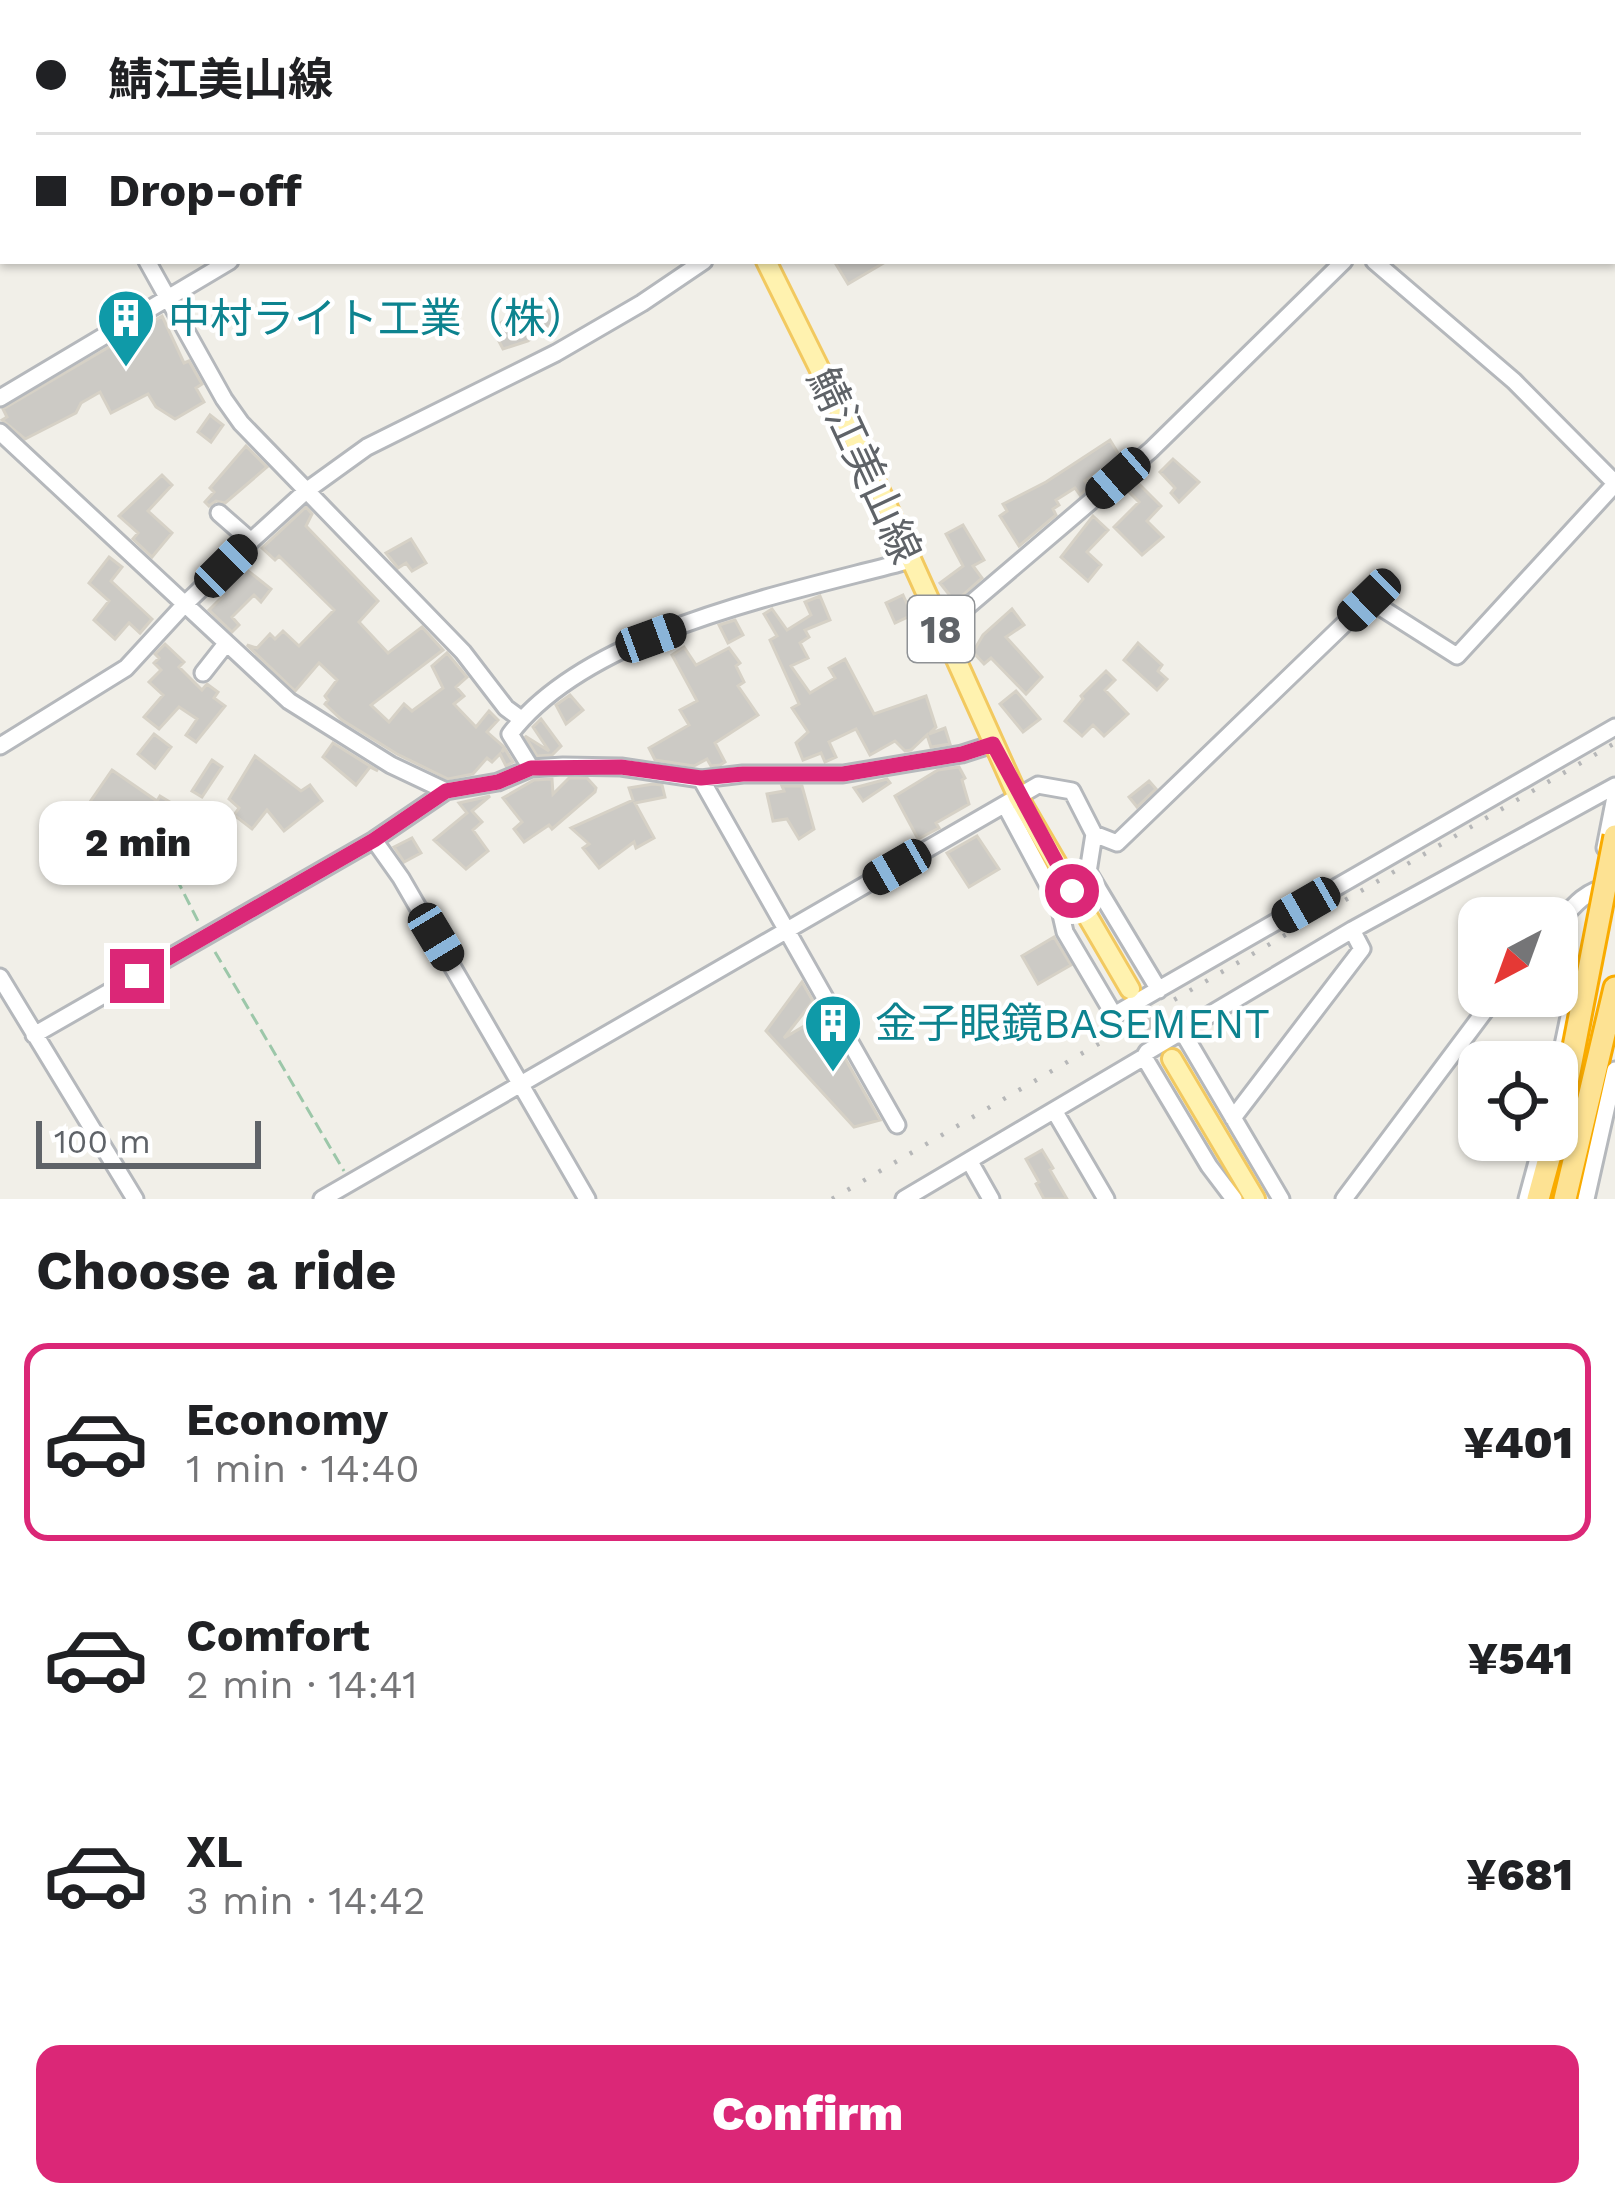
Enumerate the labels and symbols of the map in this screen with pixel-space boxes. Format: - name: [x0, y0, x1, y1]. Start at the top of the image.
- building icon: 中村ライト工業（株）: [95, 287, 157, 369]
- place label: 中村ライト工業（株）: [168, 294, 588, 343]
- street label: 鯖江美山線: [798, 360, 931, 571]
- car: [1079, 441, 1157, 515]
- car: [188, 528, 264, 604]
- car: [1331, 562, 1407, 638]
- road number: 18: [908, 596, 974, 662]
- car: [611, 609, 691, 667]
- callout: 2 min: [38, 802, 236, 886]
- car: [857, 833, 937, 901]
- route start: [1045, 864, 1099, 918]
- car: [1266, 871, 1346, 939]
- car: [402, 897, 470, 977]
- north arrow: [1458, 897, 1578, 1017]
- route end: [110, 949, 164, 1003]
- building icon: 金子眼鏡BASEMENT: [802, 992, 864, 1074]
- place label: 金子眼鏡BASEMENT: [875, 999, 1270, 1048]
- scale bar: [36, 1115, 261, 1168]

